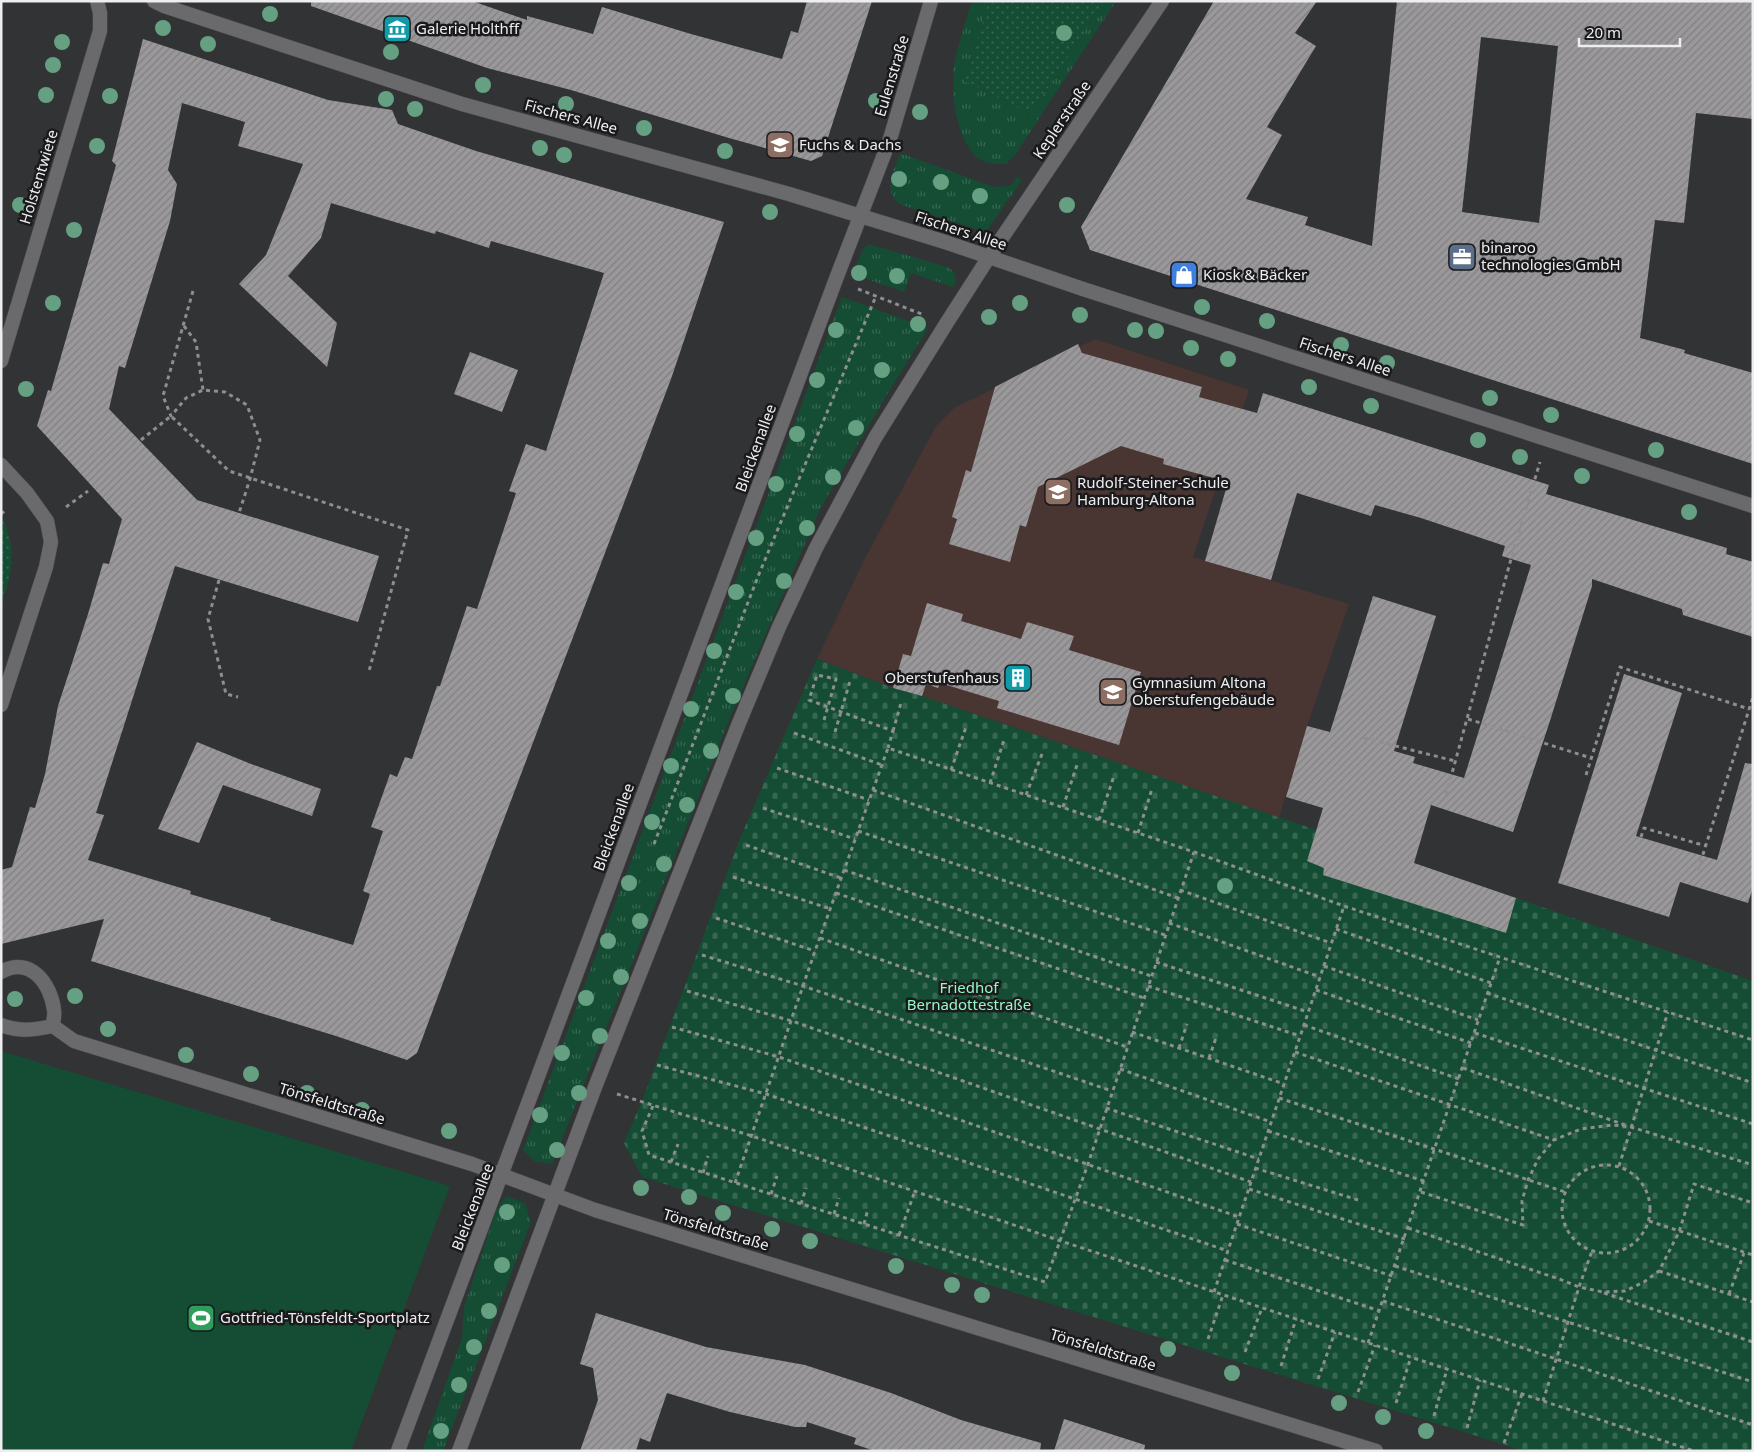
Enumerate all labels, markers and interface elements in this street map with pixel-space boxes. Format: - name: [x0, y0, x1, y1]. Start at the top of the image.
- museum icon: Galerie Holthff: [382, 14, 412, 44]
- scale bar: [1579, 15, 1680, 47]
- place label: Galerie Holthff: [416, 18, 520, 38]
- text: 20 m: [1586, 22, 1621, 42]
- street label: Eulenstraße: [869, 33, 913, 119]
- street label: Keplerstraße: [1028, 76, 1095, 162]
- street label: Fischers Allee: [523, 94, 620, 138]
- street label: Holstentwiete: [14, 127, 62, 226]
- school or university icon: Fuchs & Dachs: [765, 130, 795, 160]
- place label: Fuchs & Dachs: [799, 134, 902, 154]
- street label: Fischers Allee: [913, 206, 1010, 254]
- place label: binaroo technologies GmbH: [1481, 237, 1621, 274]
- office icon: binaroo technologies GmbH: [1447, 242, 1477, 272]
- shop icon: Kiosk & Bäcker: [1169, 260, 1199, 290]
- place label: Kiosk & Bäcker: [1203, 264, 1307, 284]
- street label: Fischers Allee: [1297, 332, 1394, 380]
- street label: Bleickenallee: [730, 401, 780, 494]
- place label: Rudolf-Steiner-Schule Hamburg-Altona: [1077, 472, 1229, 509]
- school or university icon: Rudolf-Steiner-Schule Hamburg-Altona: [1043, 477, 1073, 507]
- building icon: Oberstufenhaus: [1003, 663, 1033, 693]
- place label: Oberstufenhaus: [885, 667, 999, 687]
- place label: Gymnasium Altona Oberstufengebäude: [1132, 672, 1275, 709]
- school or university icon: Gymnasium Altona Oberstufengebäude: [1098, 677, 1128, 707]
- street label: Bleickenallee: [588, 780, 638, 873]
- park label: Friedhof Bernadottestraße: [907, 977, 1031, 1014]
- street label: Tönsfeldtstraße: [277, 1077, 388, 1129]
- street label: Bleickenallee: [446, 1160, 498, 1253]
- street label: Tönsfeldtstraße: [661, 1203, 772, 1255]
- sports icon: Gottfried-Tönsfeldt-Sportplatz: [186, 1303, 216, 1333]
- place label: Gottfried-Tönsfeldt-Sportplatz: [220, 1307, 430, 1327]
- street label: Tönsfeldtstraße: [1048, 1323, 1159, 1375]

